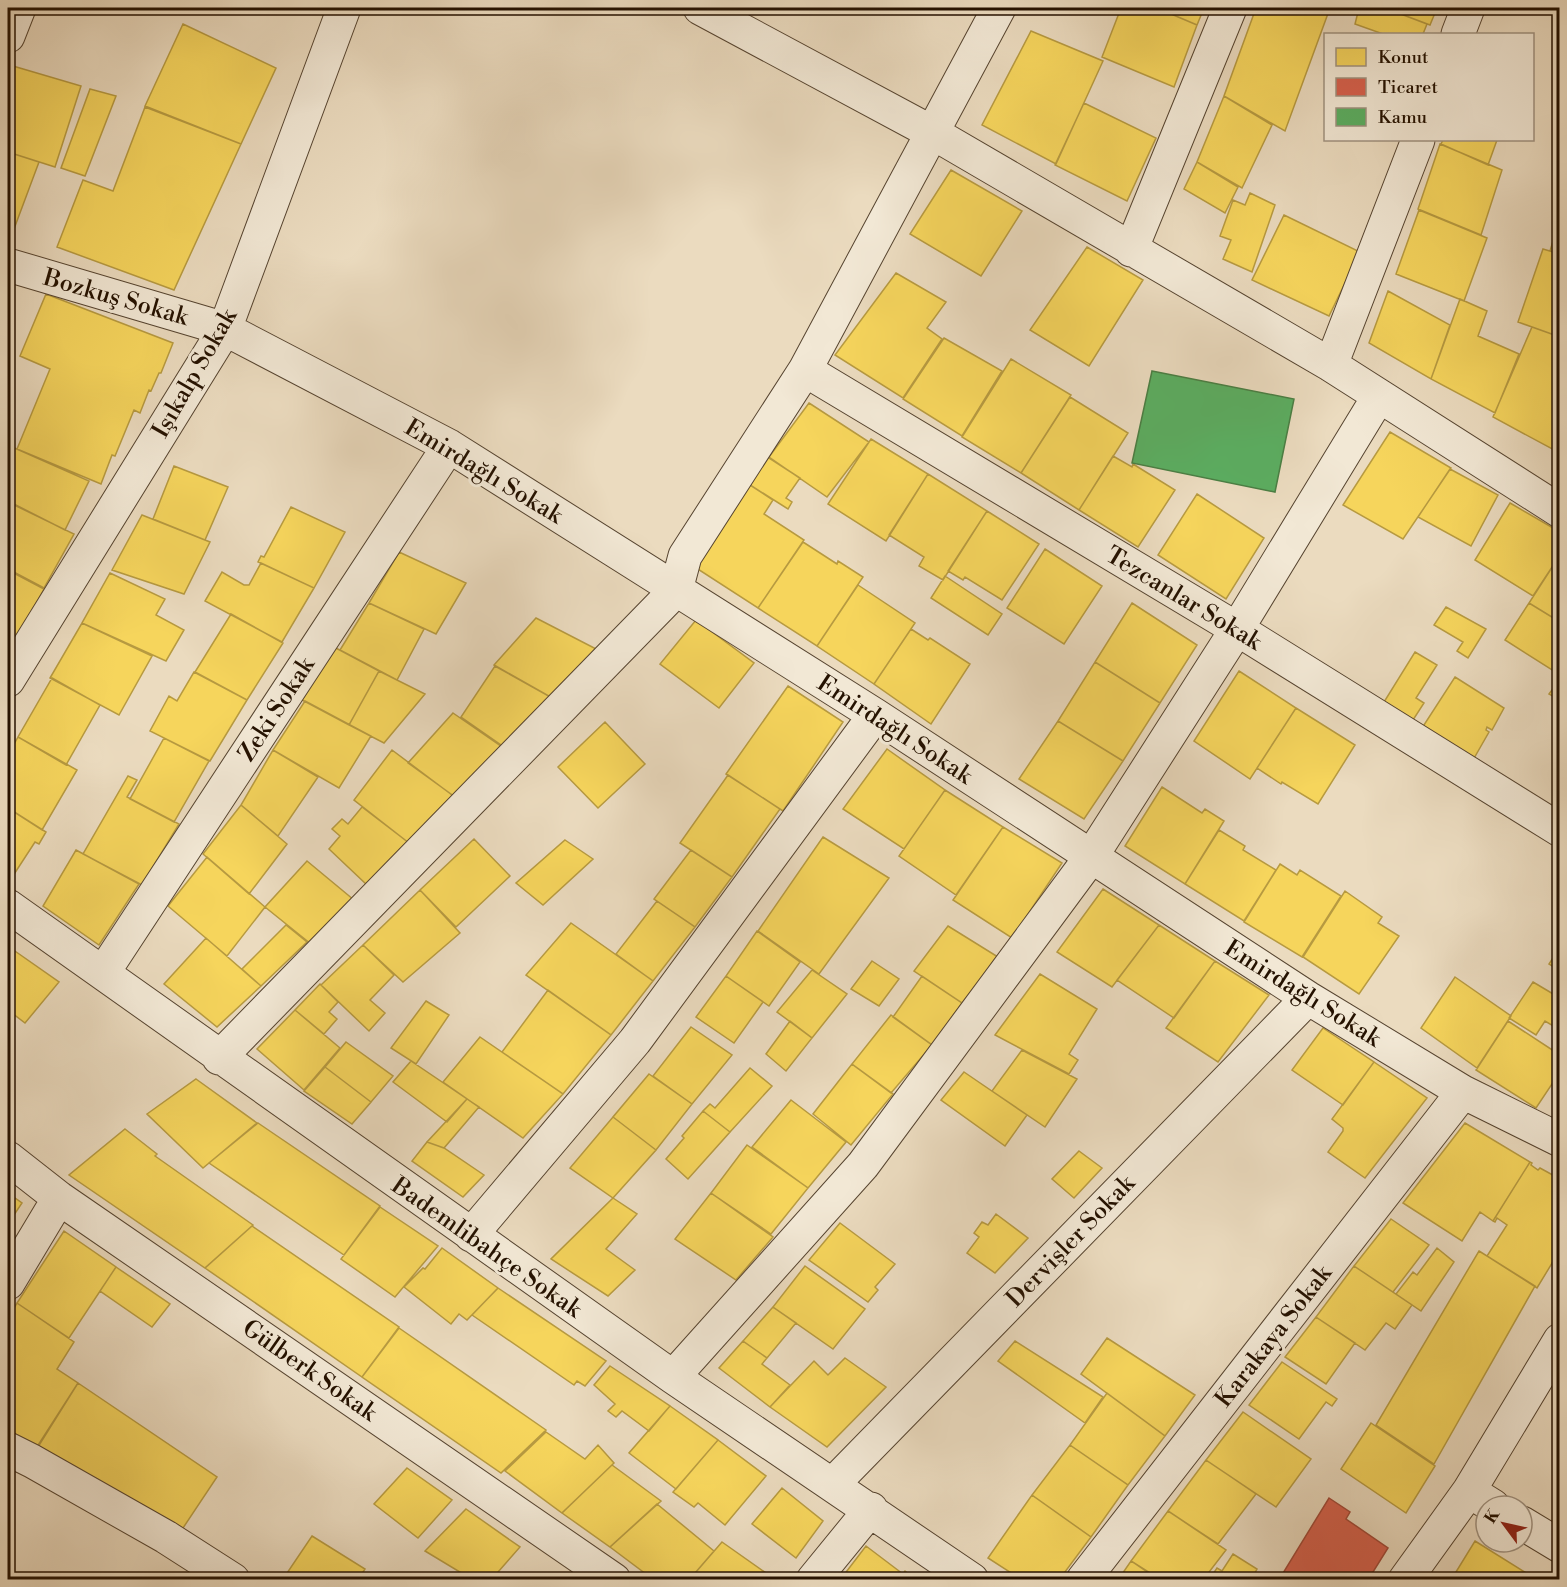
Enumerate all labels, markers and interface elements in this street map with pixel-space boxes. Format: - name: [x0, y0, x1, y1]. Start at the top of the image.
- legend: [1324, 33, 1534, 141]
- text: Konut: [1378, 46, 1429, 69]
- text: Ticaret: [1378, 76, 1438, 99]
- text: Kamu: [1378, 106, 1428, 129]
- street label: Bozkuş Sokak: [39, 263, 193, 333]
- street label: Işıkalp Sokak: [146, 302, 245, 443]
- street label: Emirdağlı Sokak: [399, 413, 569, 532]
- street label: Tezcanlar Sokak: [1100, 540, 1268, 658]
- street label: Zeki Sokak: [232, 651, 322, 767]
- street label: Emirdağlı Sokak: [811, 668, 979, 792]
- street label: Emirdağlı Sokak: [1219, 934, 1388, 1055]
- street label: Dervişler Sokak: [1000, 1168, 1142, 1314]
- street label: Bademlibahçe Sokak: [385, 1170, 589, 1326]
- street label: Karakaya Sokak: [1209, 1258, 1340, 1414]
- street label: Gülberk Sokak: [236, 1313, 384, 1429]
- north arrow: [1474, 1494, 1534, 1554]
- text: K: [1480, 1505, 1505, 1527]

